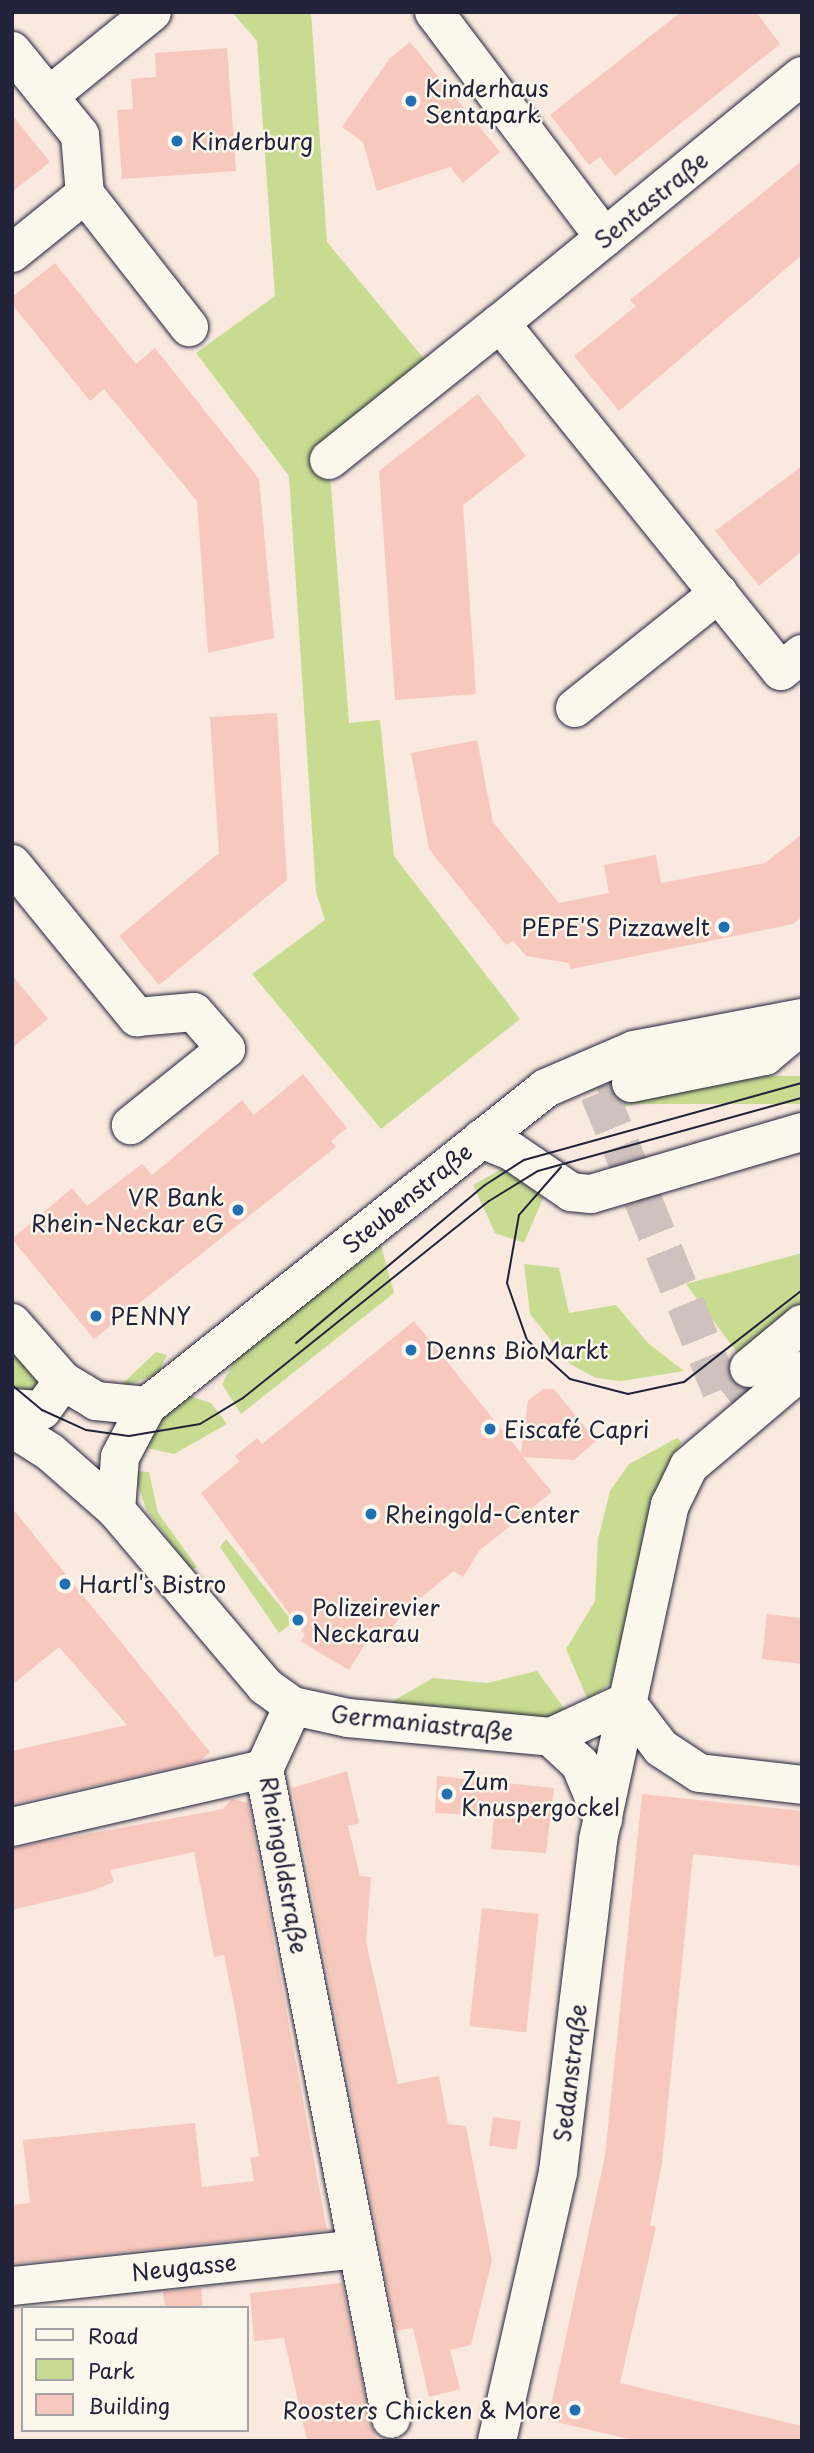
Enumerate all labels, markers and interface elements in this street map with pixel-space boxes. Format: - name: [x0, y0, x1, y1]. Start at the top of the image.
- place label: Kinderhaus Sentapark: [425, 74, 549, 128]
- marker: Kinderhaus Sentapark: [403, 93, 419, 109]
- place label: Kinderburg: [191, 127, 313, 155]
- marker: Kinderburg: [169, 133, 185, 149]
- street label: Sentastraße: [589, 146, 713, 254]
- place label: PEPE'S Pizzawelt: [522, 913, 710, 941]
- marker: PEPE'S Pizzawelt: [716, 919, 732, 935]
- street label: Steubenstraße: [336, 1137, 478, 1259]
- place label: VR Bank Rhein-Neckar eG: [29, 1183, 224, 1237]
- marker: VR Bank Rhein-Neckar eG: [230, 1202, 246, 1218]
- place label: PENNY: [110, 1302, 191, 1330]
- marker: PENNY: [88, 1308, 104, 1324]
- place label: Denns BioMarkt: [425, 1336, 608, 1364]
- marker: Denns BioMarkt: [403, 1342, 419, 1358]
- place label: Eiscafé Capri: [504, 1415, 651, 1443]
- marker: Eiscafé Capri: [482, 1421, 498, 1437]
- place label: Rheingold-Center: [385, 1500, 580, 1528]
- marker: Rheingold-Center: [363, 1506, 379, 1522]
- place label: Hartl's Bistro: [79, 1570, 227, 1598]
- marker: Hartl's Bistro: [57, 1576, 73, 1592]
- place label: Polizeirevier Neckarau: [312, 1593, 440, 1647]
- marker: Polizeirevier Neckarau: [290, 1612, 306, 1628]
- street label: Germaniastraße: [329, 1700, 515, 1746]
- place label: Zum Knuspergockel: [461, 1767, 620, 1821]
- street label: Rheingoldstraße: [255, 1774, 313, 1956]
- marker: Zum Knuspergockel: [439, 1786, 455, 1802]
- street label: Sedanstraße: [548, 2002, 592, 2144]
- street label: Neugasse: [130, 2248, 238, 2286]
- legend: [21, 2306, 248, 2432]
- text: Road: [88, 2319, 139, 2351]
- text: Park: [88, 2354, 135, 2386]
- text: Building: [88, 2389, 170, 2421]
- place label: Roosters Chicken & More: [281, 2396, 561, 2424]
- marker: Roosters Chicken & More: [567, 2402, 583, 2418]

